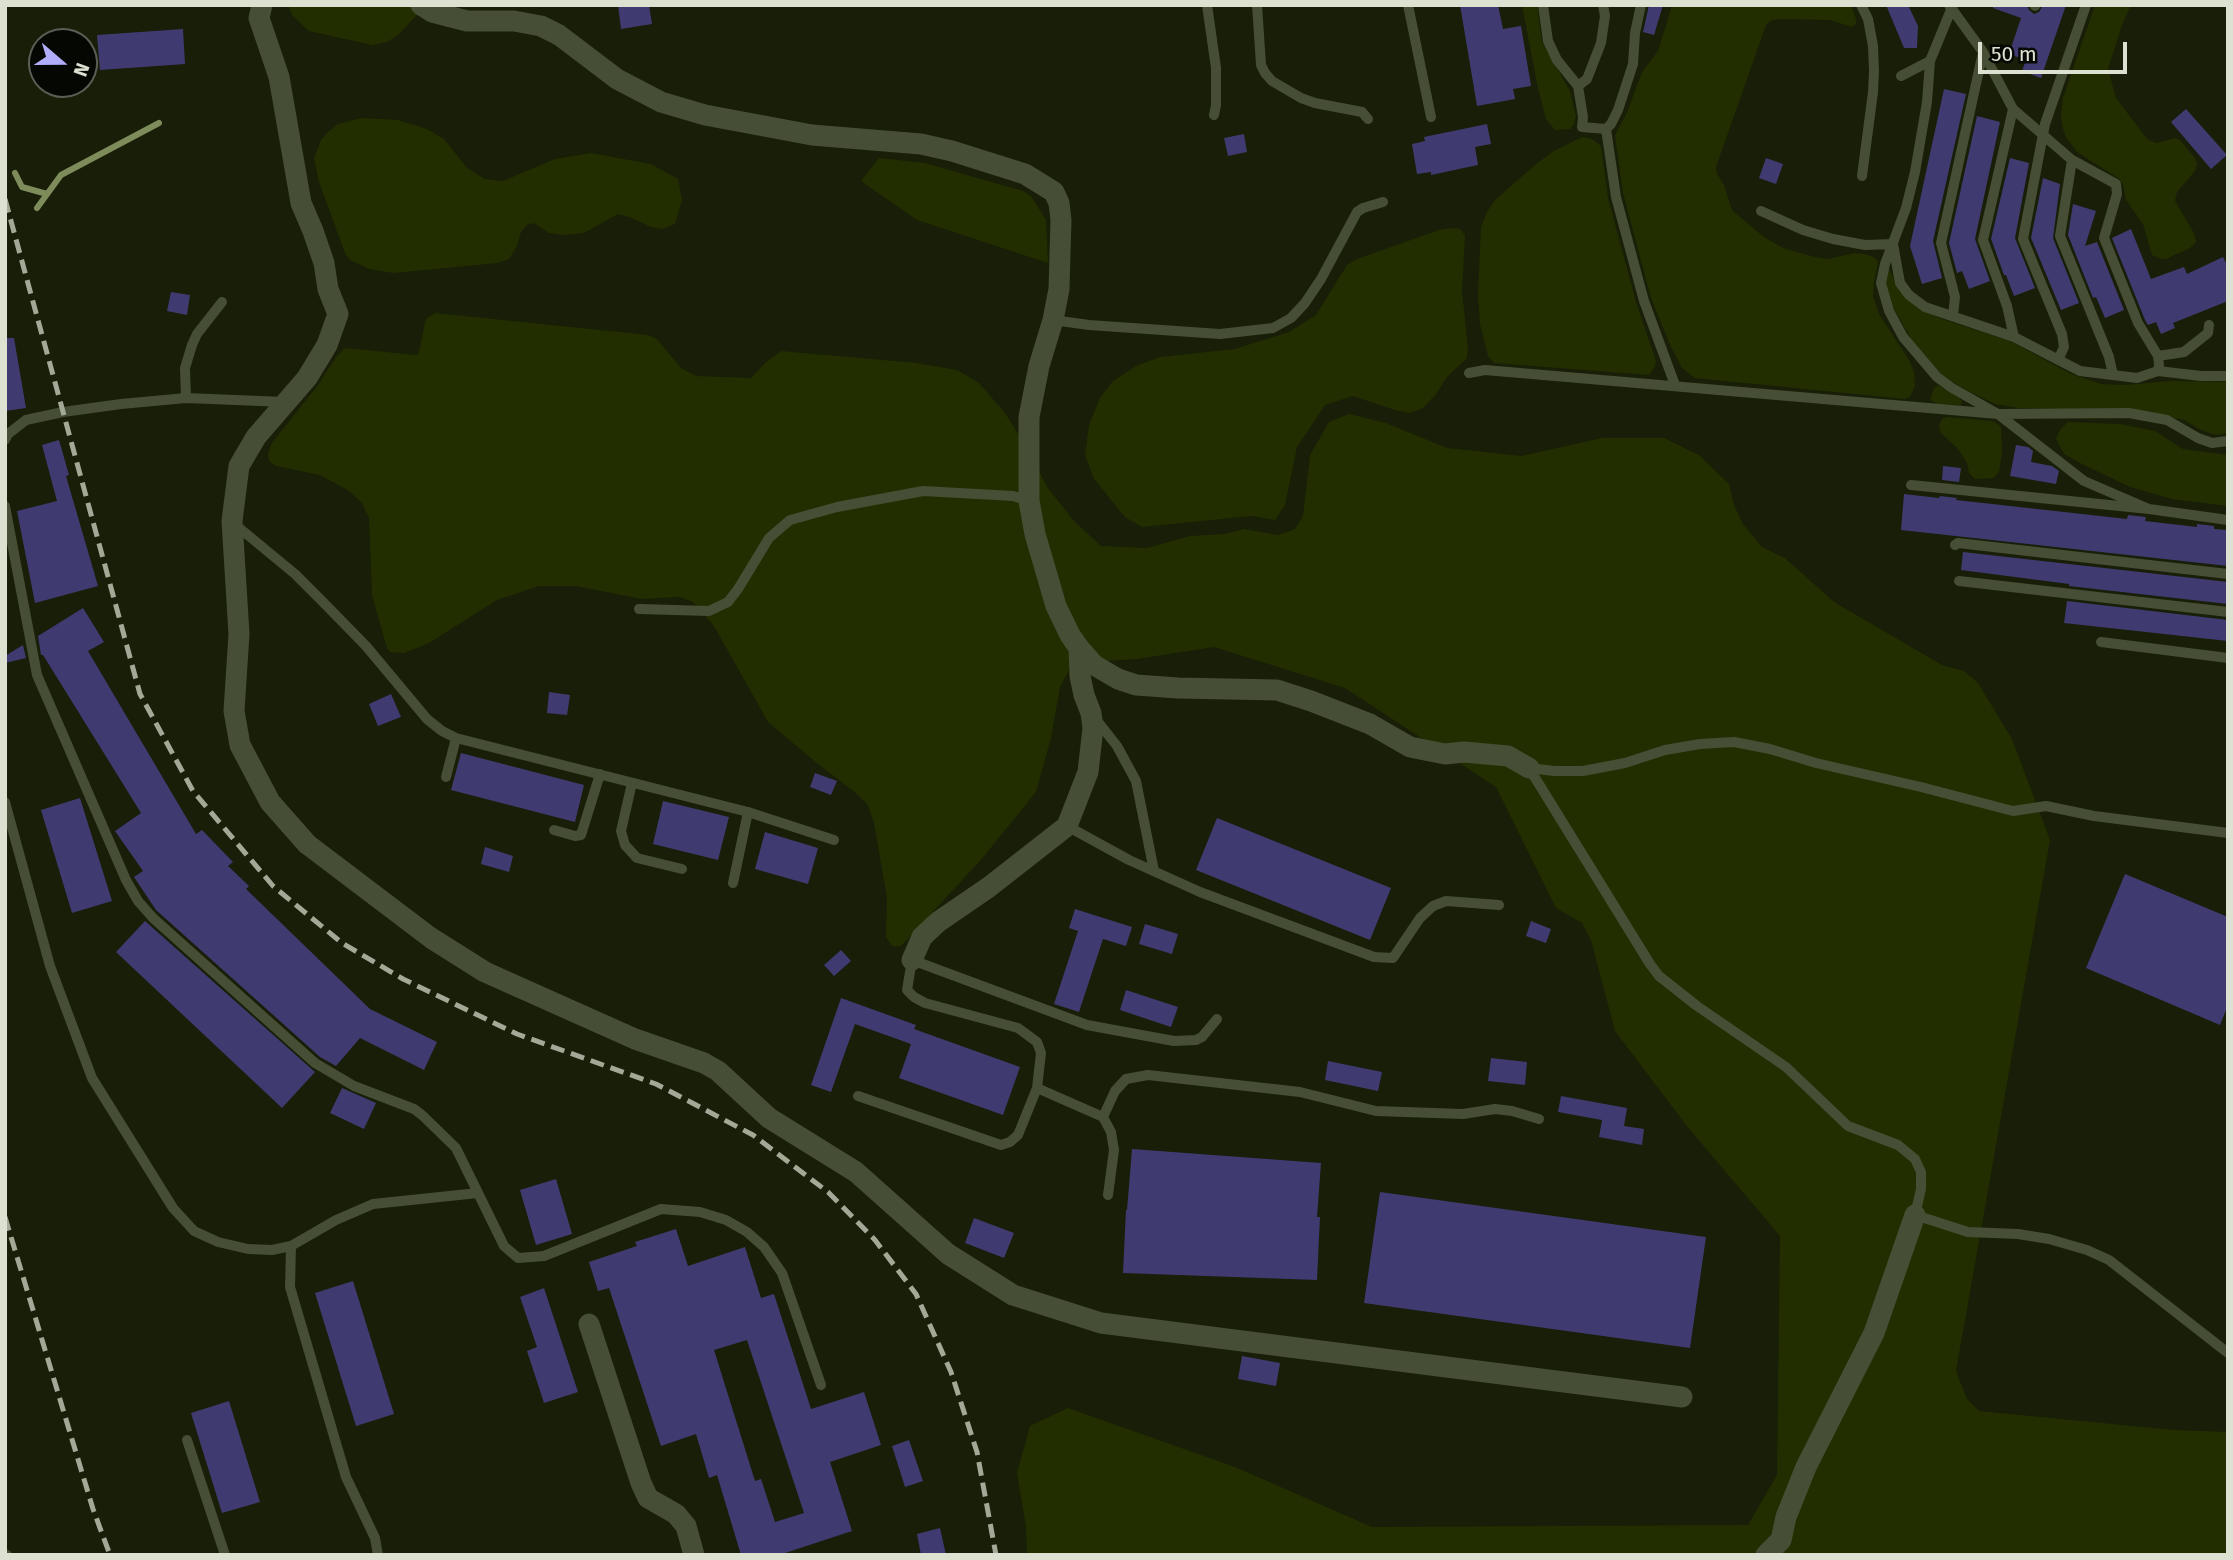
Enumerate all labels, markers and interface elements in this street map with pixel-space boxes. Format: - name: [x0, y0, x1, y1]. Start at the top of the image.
- north arrow: [28, 28, 98, 98]
- scale bar: [1981, 28, 2130, 72]
- text: 50 m: [1991, 41, 2037, 67]
- text: N: [68, 60, 94, 80]

